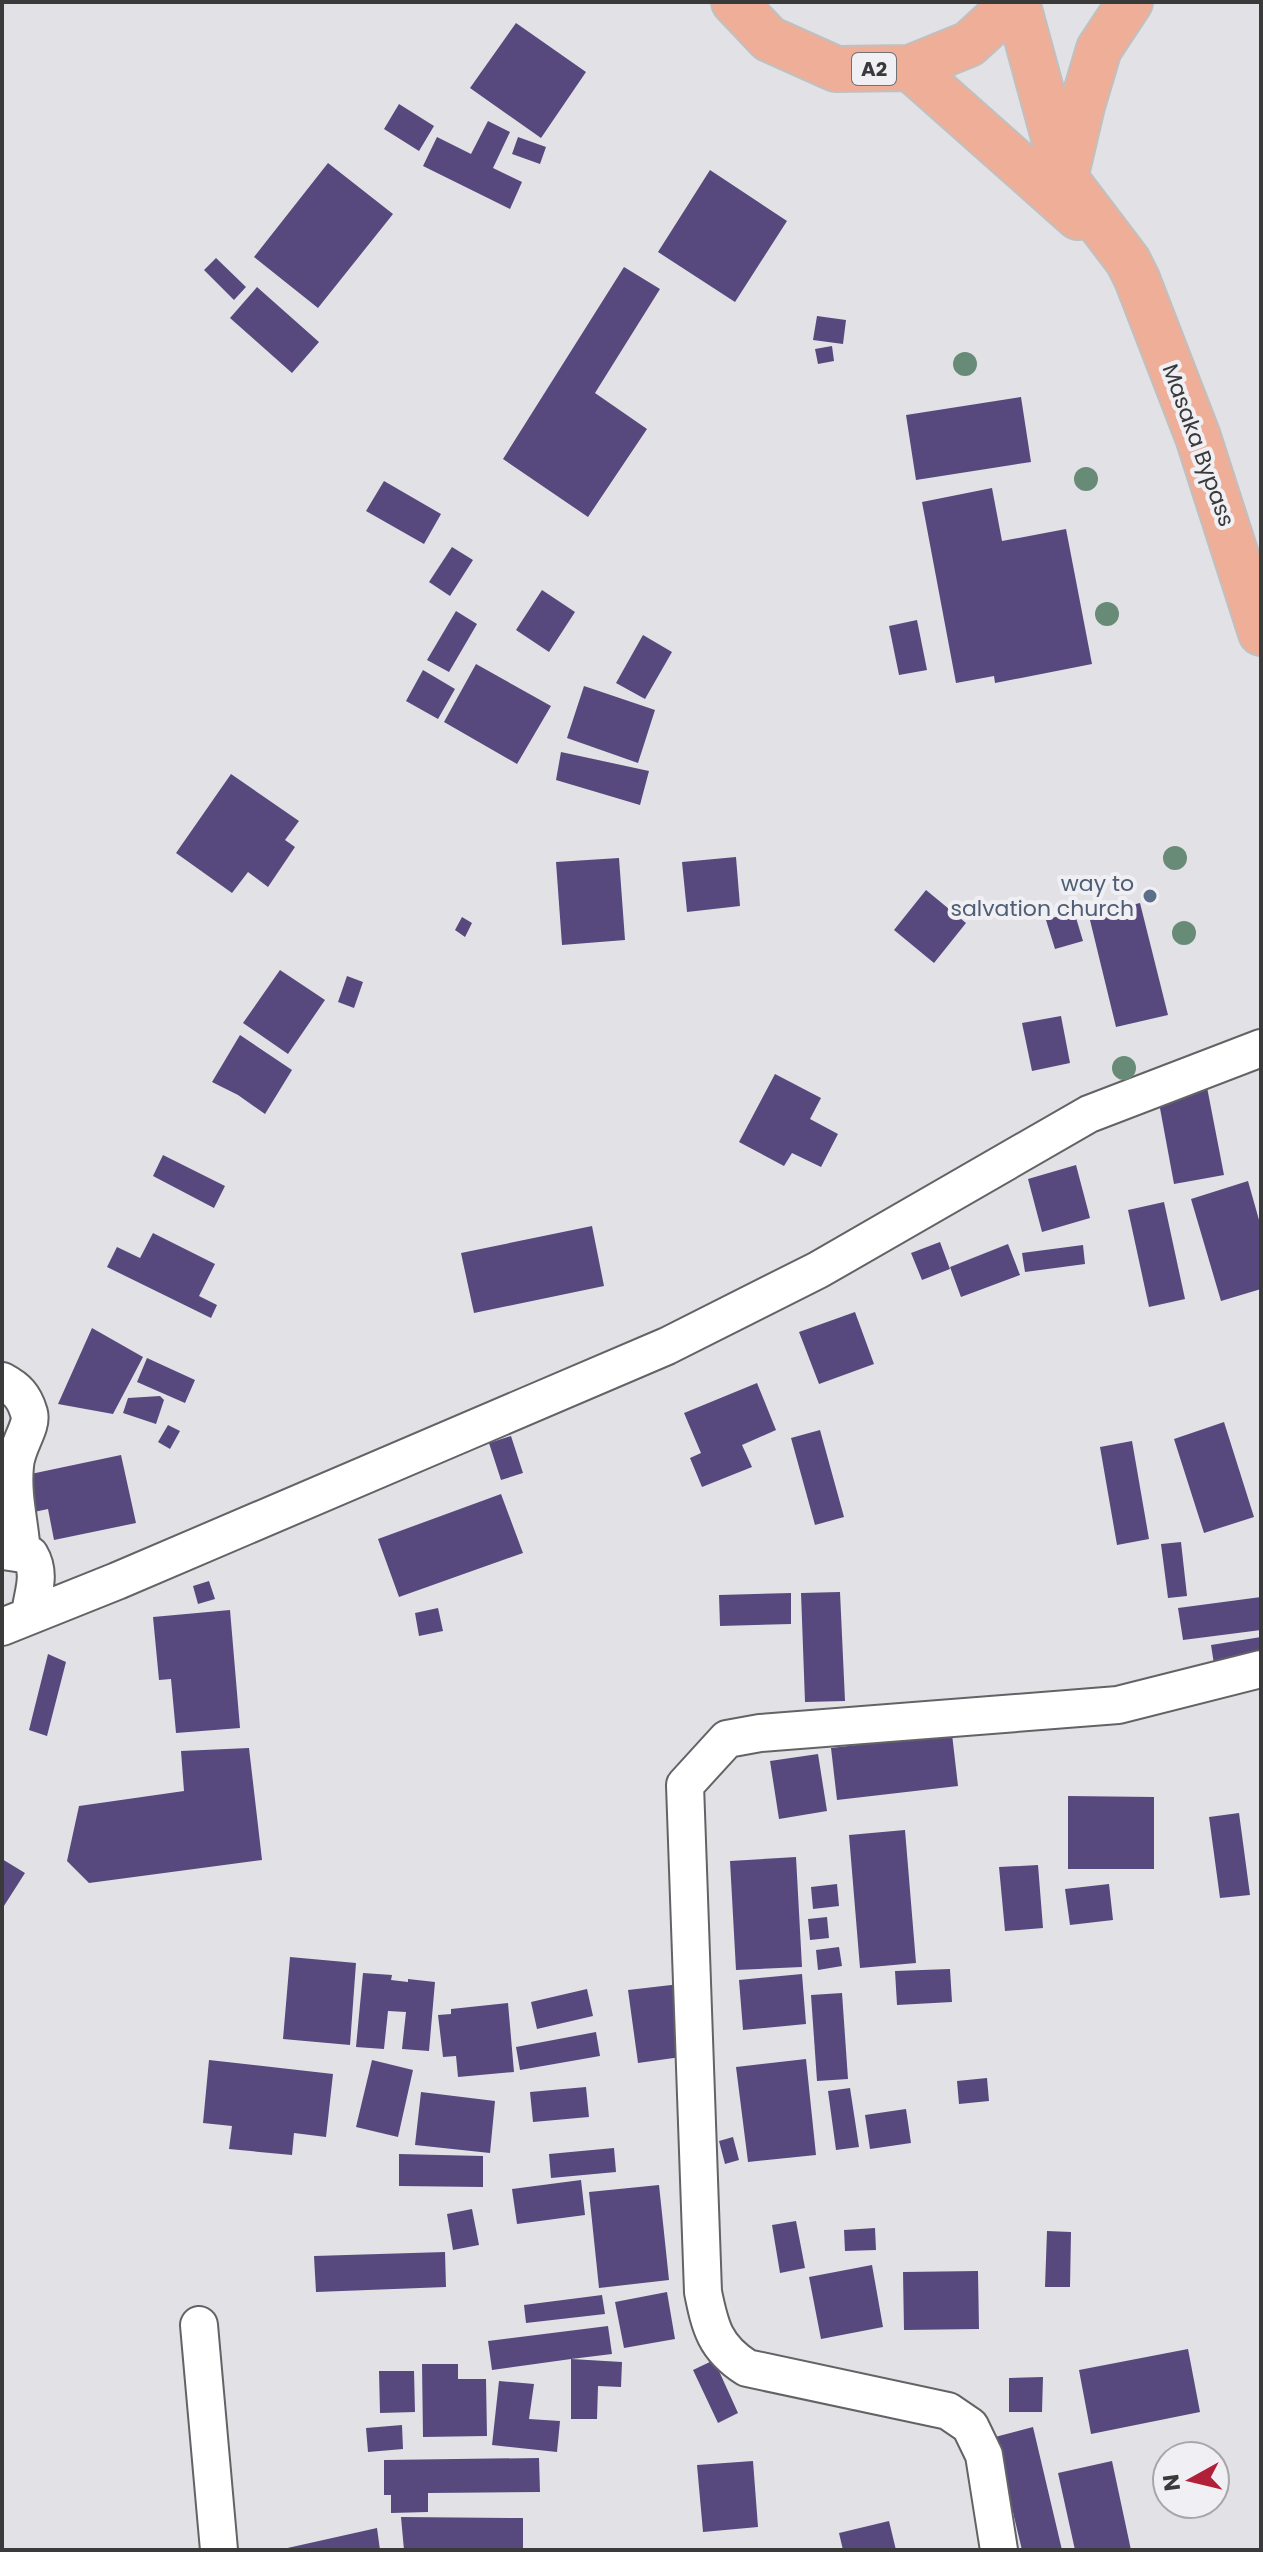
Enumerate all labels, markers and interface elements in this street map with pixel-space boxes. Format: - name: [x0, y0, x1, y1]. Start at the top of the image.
- road number: A2: [852, 53, 896, 85]
- street label: Masaka Bypass: [1155, 360, 1242, 531]
- place label: way to salvation church: [950, 868, 1134, 924]
- marker: way to salvation church: [1141, 887, 1159, 905]
- north arrow: [1151, 2440, 1231, 2520]
- text: N: [1155, 2472, 1188, 2493]

